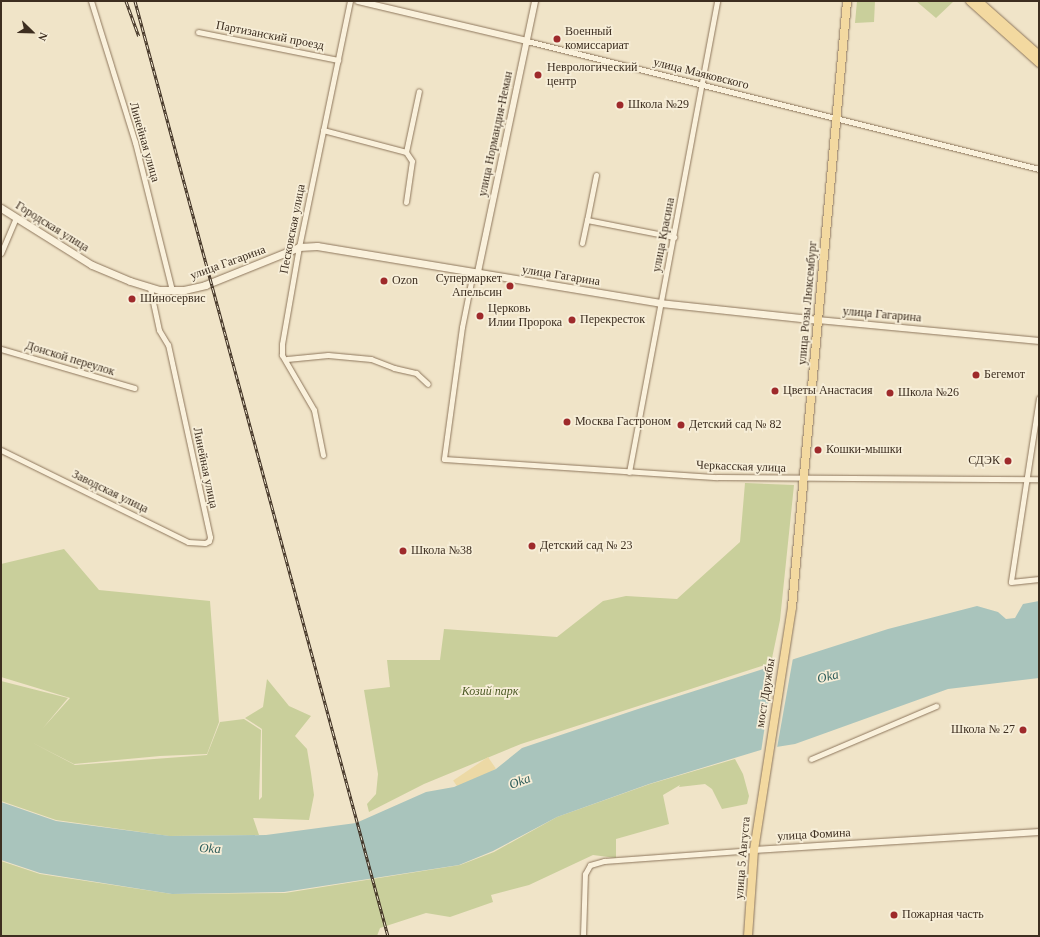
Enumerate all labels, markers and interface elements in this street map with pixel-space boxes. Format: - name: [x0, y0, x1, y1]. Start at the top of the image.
- north arrow: [12, 12, 52, 52]
- street label: Партизанский проезд: [215, 18, 325, 54]
- place label: Военный комиссариат: [565, 25, 629, 53]
- text: N: [36, 31, 50, 43]
- marker: Военный комиссариат: [552, 34, 562, 44]
- street label: улица Маяковского: [652, 55, 750, 93]
- place label: Неврологический центр: [547, 61, 637, 89]
- marker: Неврологический центр: [532, 69, 544, 81]
- street label: улица Нормандия-Неман: [476, 70, 516, 198]
- place label: Школа №29: [628, 98, 689, 112]
- street label: Линейная улица: [126, 100, 162, 184]
- marker: Школа №29: [615, 100, 625, 110]
- street label: Песковская улица: [277, 183, 309, 275]
- street label: улица Красина: [650, 197, 678, 273]
- street label: Городская улица: [13, 199, 91, 255]
- street label: улица Розы Люксембург: [795, 240, 821, 366]
- street label: улица Гагарина: [188, 243, 268, 283]
- street label: улица Гагарина: [521, 263, 601, 289]
- place label: Супермаркет Апельсин: [436, 272, 502, 300]
- place label: Ozon: [392, 274, 418, 288]
- marker: Ozon: [379, 276, 389, 286]
- marker: Супермаркет Апельсин: [505, 281, 515, 291]
- place label: Шиносервис: [140, 292, 205, 306]
- marker: Шиносервис: [127, 294, 137, 304]
- place label: Церковь Илии Пророка: [488, 302, 562, 330]
- street label: улица Гагарина: [842, 304, 922, 326]
- marker: Церковь Илии Пророка: [475, 311, 485, 321]
- place label: Перекресток: [580, 313, 645, 327]
- marker: Перекресток: [567, 315, 577, 325]
- street label: Донской переулок: [24, 339, 116, 379]
- place label: Бегемот: [984, 368, 1025, 382]
- marker: Бегемот: [971, 370, 981, 380]
- place label: Цветы Анастасия: [783, 384, 873, 398]
- marker: Цветы Анастасия: [770, 386, 780, 396]
- place label: Школа №26: [898, 386, 959, 400]
- marker: Школа №26: [885, 388, 895, 398]
- place label: Москва Гастроном: [575, 415, 671, 429]
- marker: Москва Гастроном: [562, 417, 572, 427]
- place label: Детский сад № 82: [689, 418, 781, 432]
- marker: Детский сад № 82: [676, 420, 686, 430]
- street label: Линейная улица: [189, 426, 221, 510]
- place label: Кошки-мышки: [826, 443, 902, 457]
- marker: Кошки-мышки: [813, 445, 823, 455]
- place label: СДЭК: [968, 454, 1000, 468]
- marker: СДЭК: [1003, 456, 1013, 466]
- street label: Черкасская улица: [696, 458, 786, 476]
- street label: Заводская улица: [69, 467, 151, 517]
- place label: Детский сад № 23: [540, 539, 632, 553]
- marker: Детский сад № 23: [527, 541, 537, 551]
- place label: Школа №38: [411, 544, 472, 558]
- marker: Школа №38: [398, 546, 408, 556]
- street label: мост Дружбы: [753, 657, 779, 729]
- water label: Oka: [816, 667, 840, 687]
- park label: Козий парк: [462, 685, 518, 699]
- place label: Школа № 27: [951, 723, 1015, 737]
- marker: Школа № 27: [1018, 725, 1028, 735]
- water label: Oka: [507, 771, 533, 793]
- street label: улица 5 Августа: [732, 816, 754, 900]
- street label: улица Фомина: [777, 826, 851, 844]
- water label: Oka: [199, 841, 221, 857]
- place label: Пожарная часть: [902, 908, 984, 922]
- marker: Пожарная часть: [889, 910, 899, 920]

